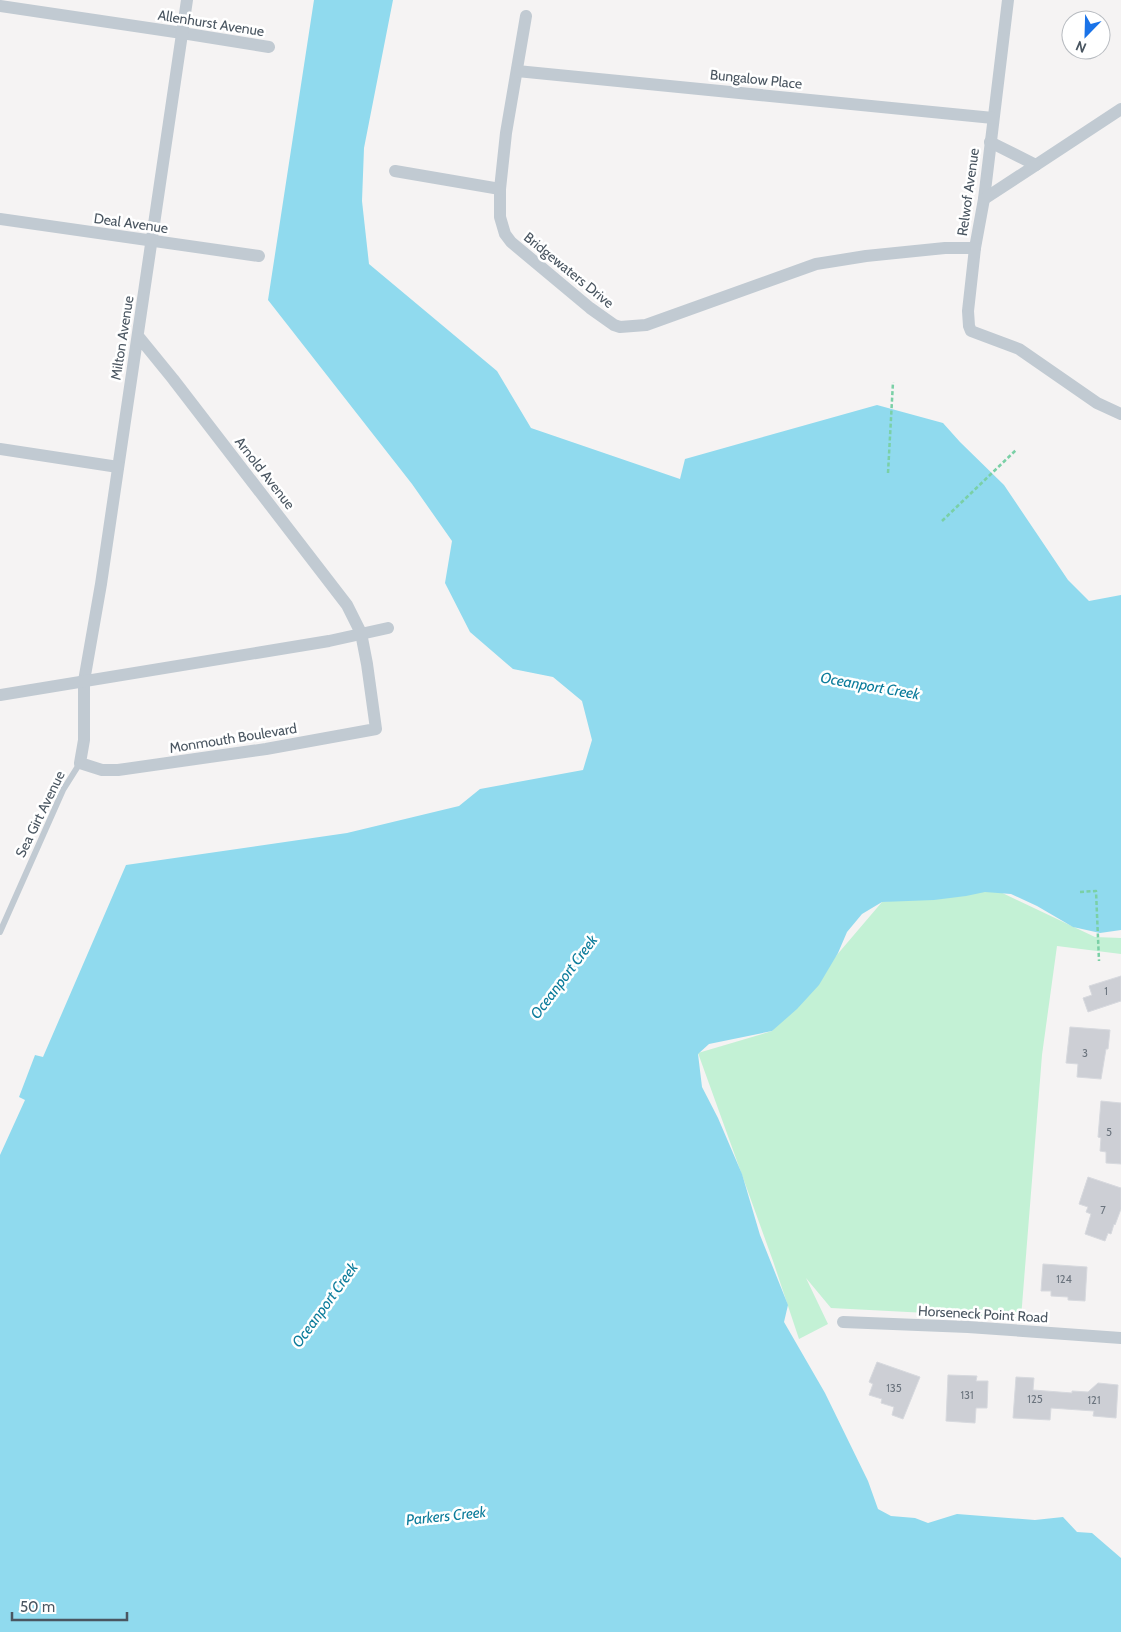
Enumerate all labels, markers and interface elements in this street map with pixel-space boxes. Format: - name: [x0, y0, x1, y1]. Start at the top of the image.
- street label: Allenhurst Avenue: [157, 6, 265, 40]
- north arrow: [1061, 10, 1111, 60]
- text: N: [1073, 37, 1089, 57]
- street label: Bungalow Place: [709, 65, 803, 93]
- street label: Relwof Avenue: [953, 147, 983, 237]
- street label: Deal Avenue: [93, 209, 169, 237]
- street label: Bridgewaters Drive: [520, 228, 618, 312]
- street label: Milton Avenue: [106, 295, 138, 381]
- street label: Arnold Avenue: [231, 433, 299, 513]
- water label: Oceanport Creek: [819, 668, 922, 704]
- street label: Monmouth Boulevard: [168, 719, 298, 757]
- street label: Sea Girt Avenue: [11, 768, 69, 860]
- water label: Oceanport Creek: [527, 931, 602, 1023]
- house number: 1: [1104, 984, 1108, 998]
- house number: 3: [1082, 1046, 1088, 1060]
- house number: 5: [1106, 1125, 1112, 1139]
- house number: 7: [1100, 1203, 1106, 1217]
- water label: Oceanport Creek: [288, 1259, 362, 1351]
- house number: 124: [1056, 1272, 1072, 1286]
- street label: Horseneck Point Road: [918, 1302, 1048, 1326]
- house number: 135: [886, 1381, 902, 1395]
- house number: 131: [960, 1388, 974, 1402]
- house number: 125: [1027, 1392, 1043, 1406]
- house number: 121: [1088, 1393, 1100, 1407]
- water label: Parkers Creek: [405, 1503, 487, 1529]
- scale bar: [12, 1590, 128, 1622]
- text: 50 m: [20, 1598, 55, 1616]

